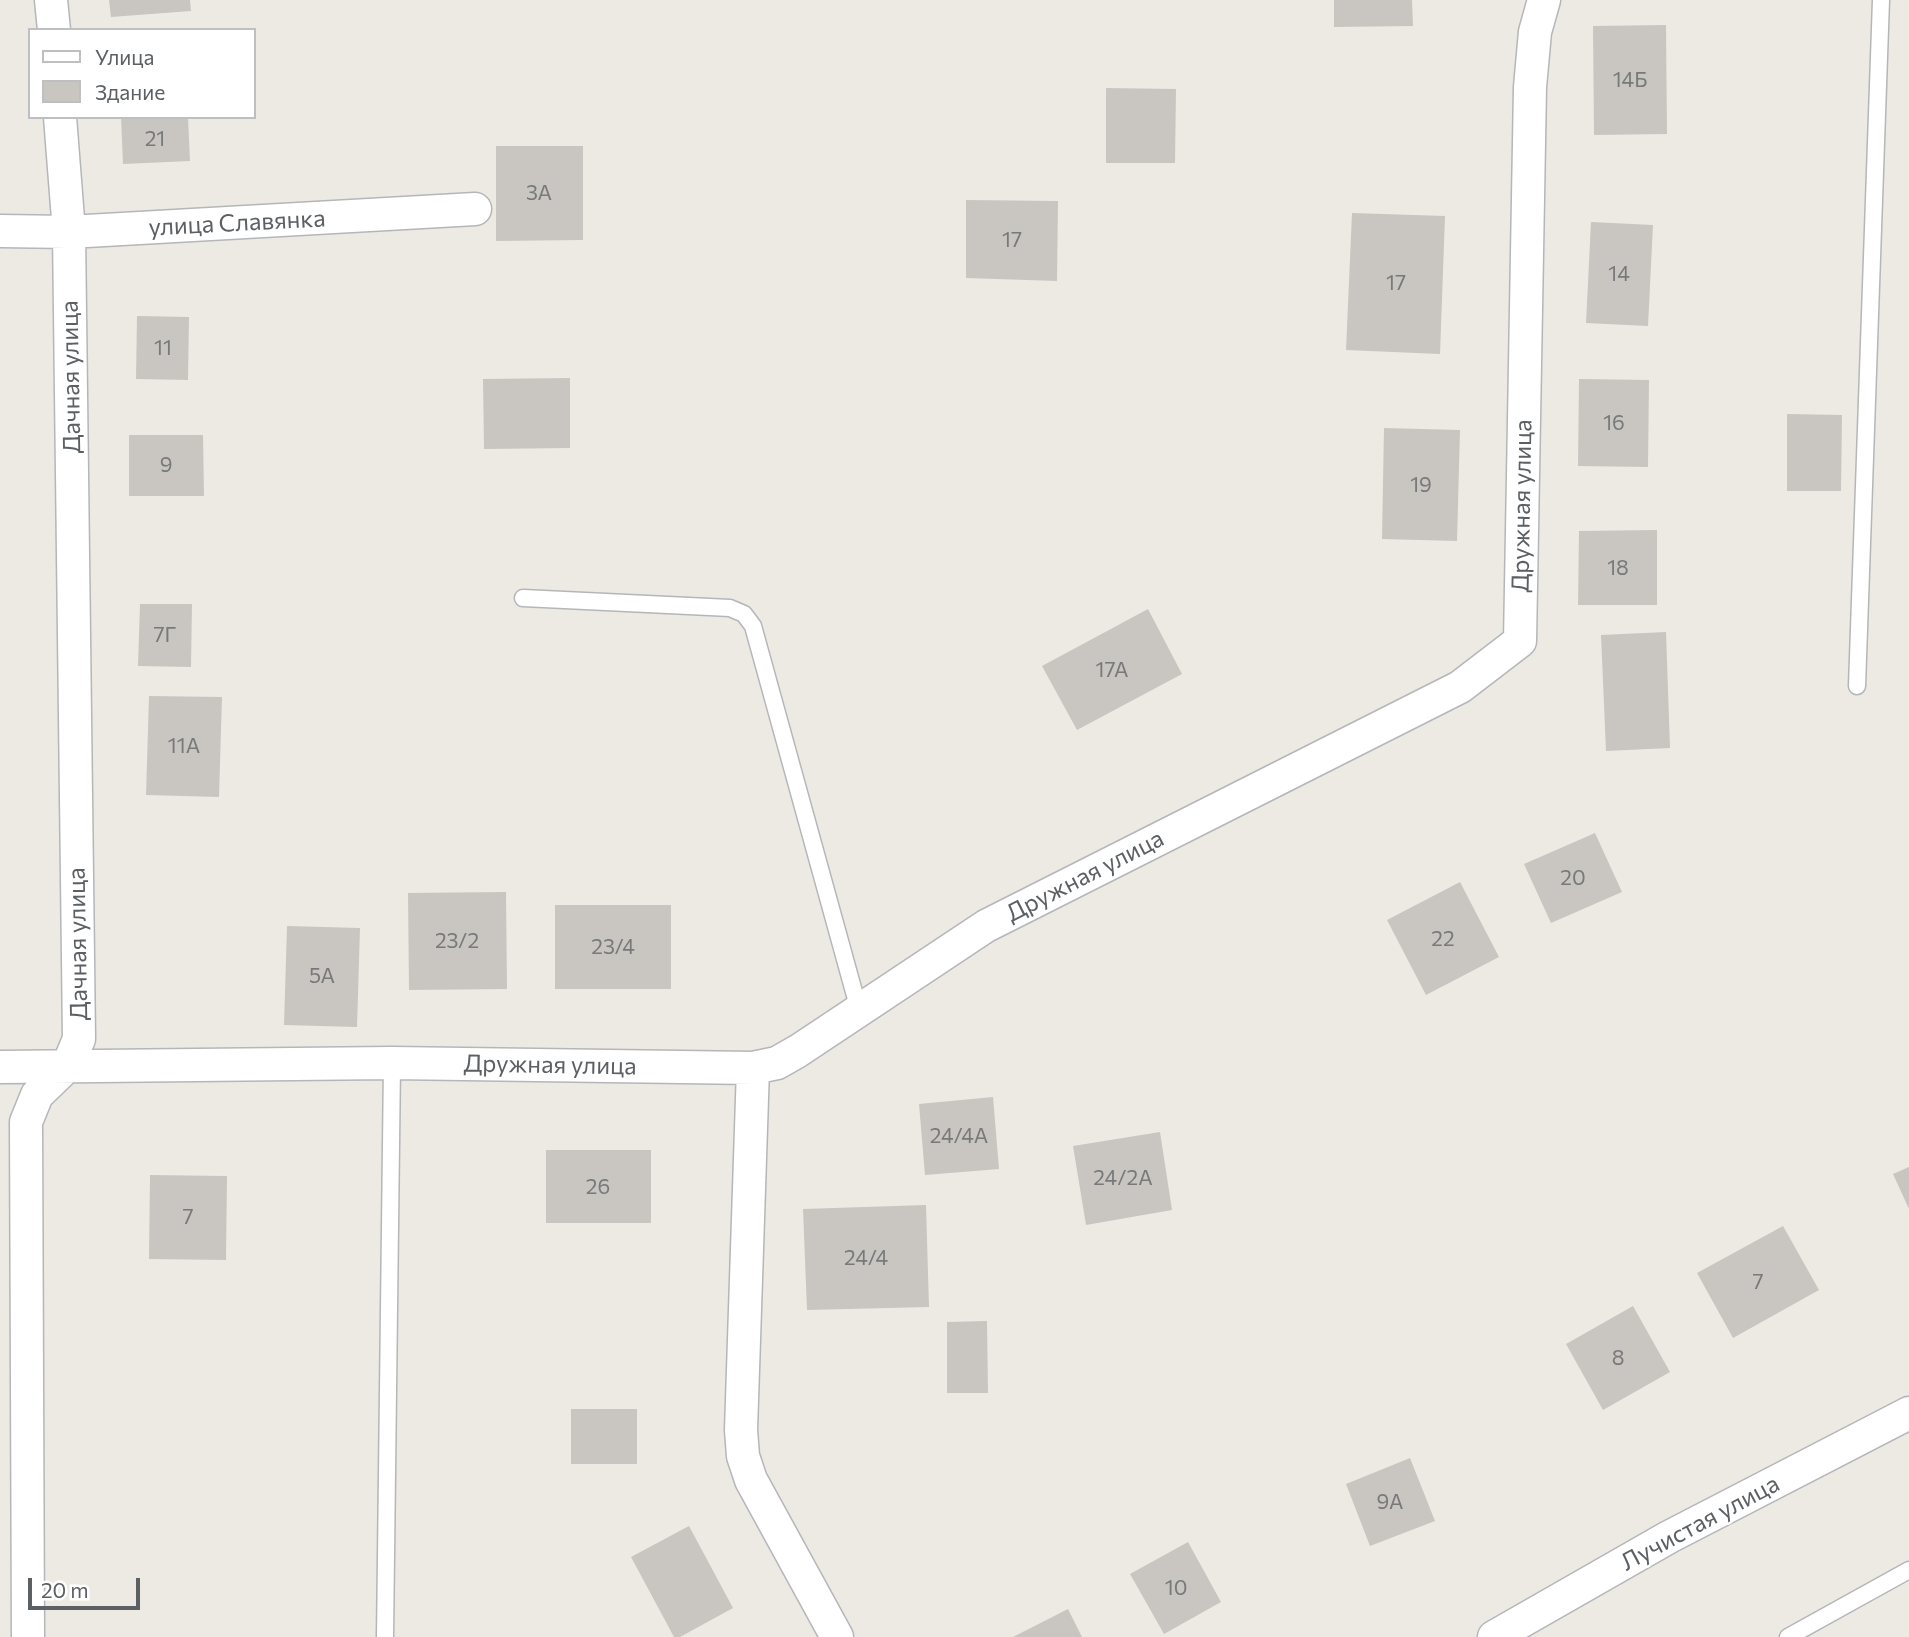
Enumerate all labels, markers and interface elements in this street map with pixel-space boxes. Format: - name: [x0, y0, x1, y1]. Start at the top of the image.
- legend: [28, 28, 256, 119]
- text: Улица: [95, 44, 154, 69]
- house number: 14Б: [1613, 67, 1647, 93]
- text: Здание: [95, 79, 165, 104]
- house number: 21: [145, 126, 165, 152]
- house number: 3А: [526, 180, 552, 206]
- street label: улица Славянка: [148, 204, 326, 242]
- house number: 17: [1002, 227, 1022, 253]
- house number: 14: [1608, 261, 1630, 287]
- house number: 17: [1386, 270, 1406, 296]
- street label: Дачная улица: [55, 300, 87, 454]
- house number: 11: [154, 335, 172, 361]
- house number: 16: [1603, 410, 1625, 436]
- street label: Дружная улица: [1506, 419, 1538, 593]
- house number: 9: [160, 452, 172, 478]
- house number: 19: [1410, 472, 1432, 498]
- house number: 18: [1607, 555, 1629, 581]
- house number: 7Г: [154, 622, 176, 648]
- house number: 17А: [1096, 657, 1128, 683]
- house number: 11А: [168, 733, 200, 759]
- street label: Дружная улица: [1001, 824, 1169, 928]
- house number: 20: [1560, 865, 1586, 891]
- street label: Дачная улица: [62, 867, 94, 1021]
- house number: 22: [1431, 926, 1455, 952]
- house number: 23/2: [435, 928, 479, 954]
- house number: 23/4: [591, 934, 635, 960]
- house number: 5А: [309, 963, 335, 989]
- street label: Дружная улица: [463, 1049, 637, 1081]
- house number: 24/4А: [930, 1123, 988, 1149]
- house number: 24/2А: [1093, 1165, 1153, 1191]
- house number: 26: [586, 1174, 610, 1200]
- house number: 7: [182, 1204, 194, 1230]
- house number: 24/4: [844, 1245, 888, 1271]
- house number: 7: [1752, 1269, 1764, 1295]
- house number: 8: [1612, 1345, 1624, 1371]
- street label: Лучистая улица: [1616, 1469, 1784, 1577]
- house number: 9А: [1377, 1489, 1403, 1515]
- scale bar: [32, 1564, 144, 1608]
- house number: 10: [1165, 1575, 1187, 1601]
- text: 20 m: [41, 1577, 89, 1602]

